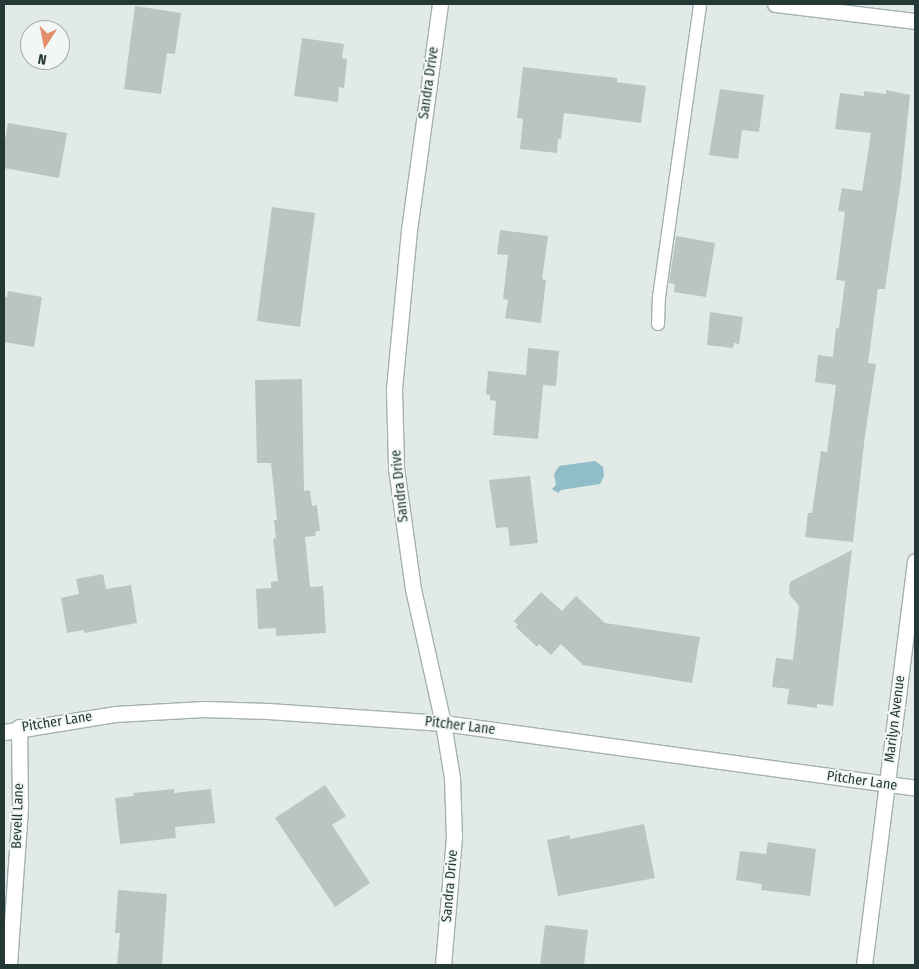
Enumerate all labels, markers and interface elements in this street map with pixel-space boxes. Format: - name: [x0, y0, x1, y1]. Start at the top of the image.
- north arrow: [20, 20, 70, 70]
- street label: Sandra Drive: [416, 46, 442, 120]
- text: N: [37, 50, 48, 68]
- street label: Sandra Drive: [388, 449, 412, 523]
- street label: Marilyn Avenue: [881, 674, 909, 764]
- street label: Pitcher Lane: [21, 708, 93, 736]
- street label: Pitcher Lane: [424, 713, 496, 739]
- street label: Pitcher Lane: [826, 768, 898, 794]
- street label: Bevell Lane: [8, 783, 28, 849]
- street label: Sandra Drive: [438, 849, 462, 923]

